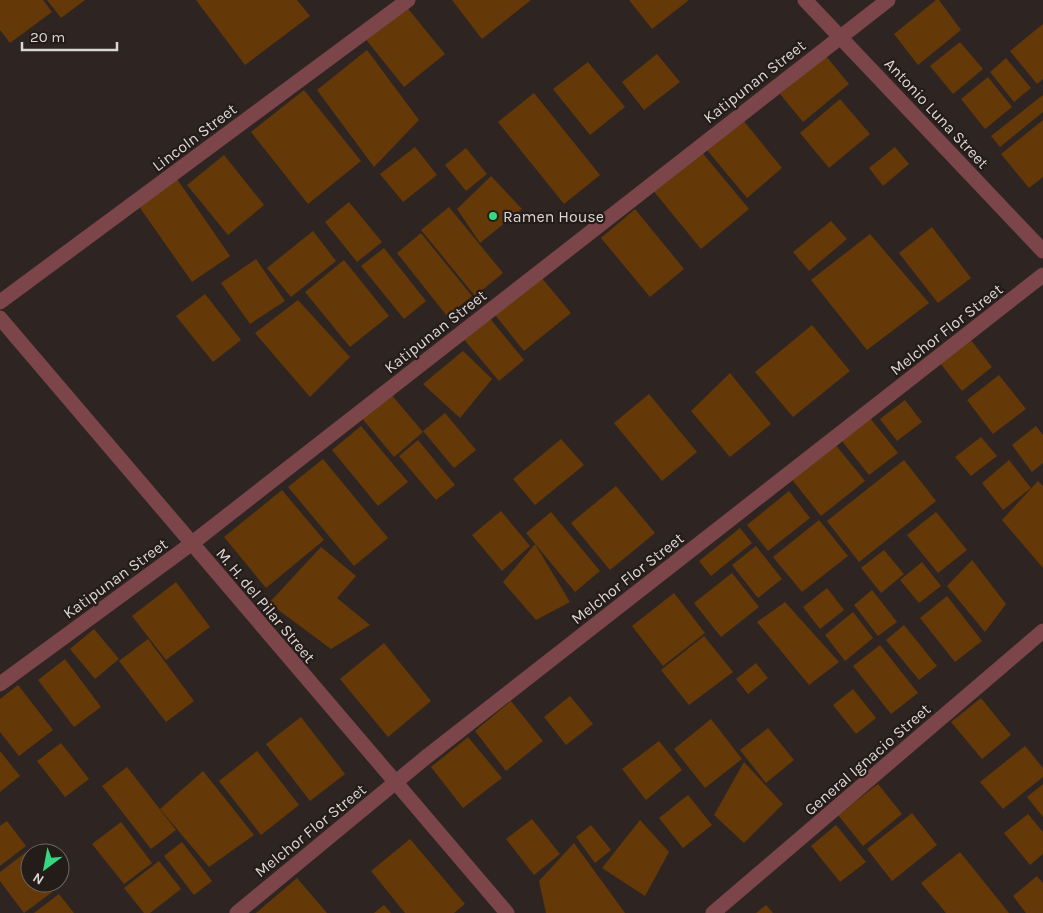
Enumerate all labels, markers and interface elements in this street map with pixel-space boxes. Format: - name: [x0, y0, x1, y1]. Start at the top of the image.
- scale bar: [22, 20, 118, 52]
- text: 20 m: [30, 28, 65, 46]
- street label: Katipunan Street: [700, 36, 809, 127]
- street label: Antonio Luna Street: [881, 54, 993, 172]
- street label: Lincoln Street: [148, 99, 240, 175]
- place label: Ramen House: [503, 207, 604, 226]
- marker: Ramen House: [487, 210, 499, 222]
- street label: Melchor Flor Street: [886, 280, 1006, 379]
- street label: Katipunan Street: [381, 286, 490, 377]
- street label: Melchor Flor Street: [567, 529, 687, 628]
- street label: Katipunan Street: [59, 534, 171, 623]
- street label: M. H. del Pilar Street: [212, 544, 319, 667]
- street label: General Ignacio Street: [800, 699, 934, 819]
- street label: Melchor Flor Street: [251, 780, 370, 881]
- north arrow: [20, 843, 70, 893]
- text: N: [30, 869, 47, 888]

